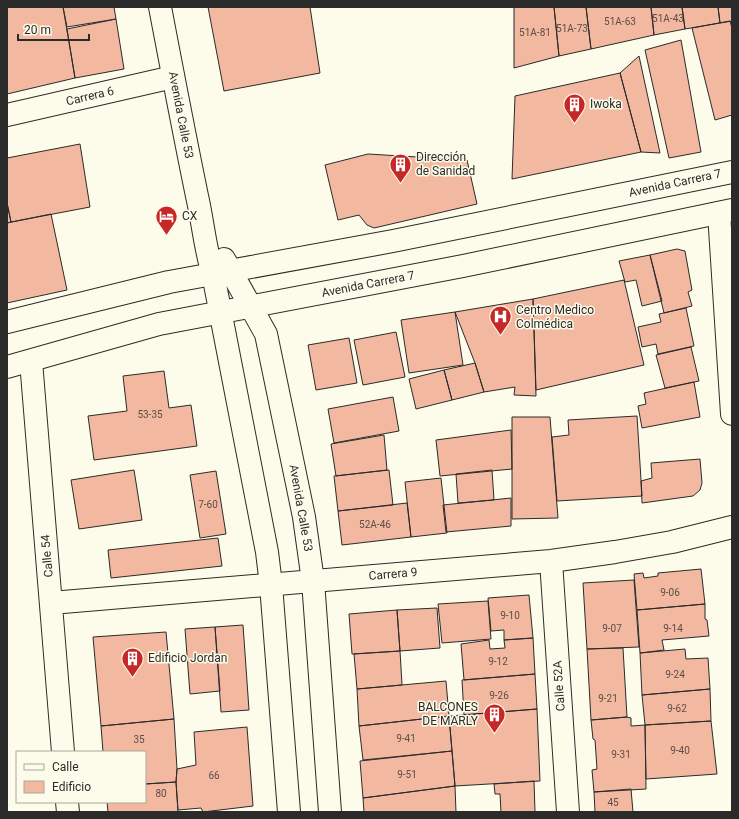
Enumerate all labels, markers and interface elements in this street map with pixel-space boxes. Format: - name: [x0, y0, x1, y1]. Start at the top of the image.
- house number: 51A-43: [652, 13, 684, 24]
- scale bar: [18, 16, 89, 42]
- house number: 51A-63: [604, 16, 636, 27]
- text: 20 m: [24, 23, 51, 37]
- house number: 51A-73: [556, 23, 588, 34]
- house number: 51A-81: [519, 27, 551, 38]
- street label: Avenida Calle 53: [166, 70, 196, 160]
- street label: Carrera 6: [65, 84, 116, 108]
- building icon: Iwoka: [561, 91, 587, 124]
- place label: Iwoka: [590, 97, 622, 111]
- place label: Dirección de Sanidad: [416, 150, 475, 178]
- building icon: Dirección de Sanidad: [388, 151, 414, 184]
- street label: Avenida Carrera 7: [627, 166, 723, 200]
- hotel icon: CX: [154, 203, 180, 236]
- place label: CX: [182, 209, 198, 223]
- street label: Avenida Carrera 7: [320, 268, 416, 300]
- place label: Centro Medico Colmédica: [516, 303, 594, 331]
- hospital icon: Centro Medico Colmédica: [487, 304, 513, 337]
- house number: 53-35: [137, 409, 163, 420]
- street label: Avenida Calle 53: [286, 463, 316, 553]
- house number: 7-60: [198, 499, 218, 510]
- house number: 52A-46: [359, 519, 391, 530]
- street label: Calle 54: [38, 534, 56, 578]
- street label: Carrera 9: [368, 565, 418, 583]
- house number: 9-06: [660, 587, 680, 598]
- house number: 9-10: [500, 610, 520, 621]
- house number: 9-07: [602, 623, 622, 634]
- house number: 9-14: [663, 623, 683, 634]
- building icon: Edificio Jordan: [120, 645, 146, 678]
- place label: Edificio Jordan: [148, 651, 227, 665]
- house number: 9-12: [488, 656, 508, 667]
- street label: Calle 52A: [550, 660, 568, 712]
- house number: 9-24: [665, 669, 685, 680]
- house number: 9-26: [489, 690, 509, 701]
- house number: 9-21: [598, 693, 618, 704]
- place label: BALCONES DE MARLY: [418, 700, 479, 728]
- building icon: BALCONES DE MARLY: [481, 701, 507, 734]
- house number: 9-62: [667, 703, 687, 714]
- house number: 9-41: [396, 733, 416, 744]
- house number: 35: [133, 734, 145, 745]
- house number: 9-40: [670, 745, 690, 756]
- house number: 9-31: [611, 749, 631, 760]
- legend: [16, 751, 146, 803]
- text: Calle: [52, 760, 79, 774]
- house number: 9-51: [397, 769, 417, 780]
- house number: 66: [208, 770, 220, 781]
- text: Edificio: [52, 780, 91, 794]
- house number: 80: [155, 788, 167, 799]
- house number: 45: [607, 797, 619, 808]

